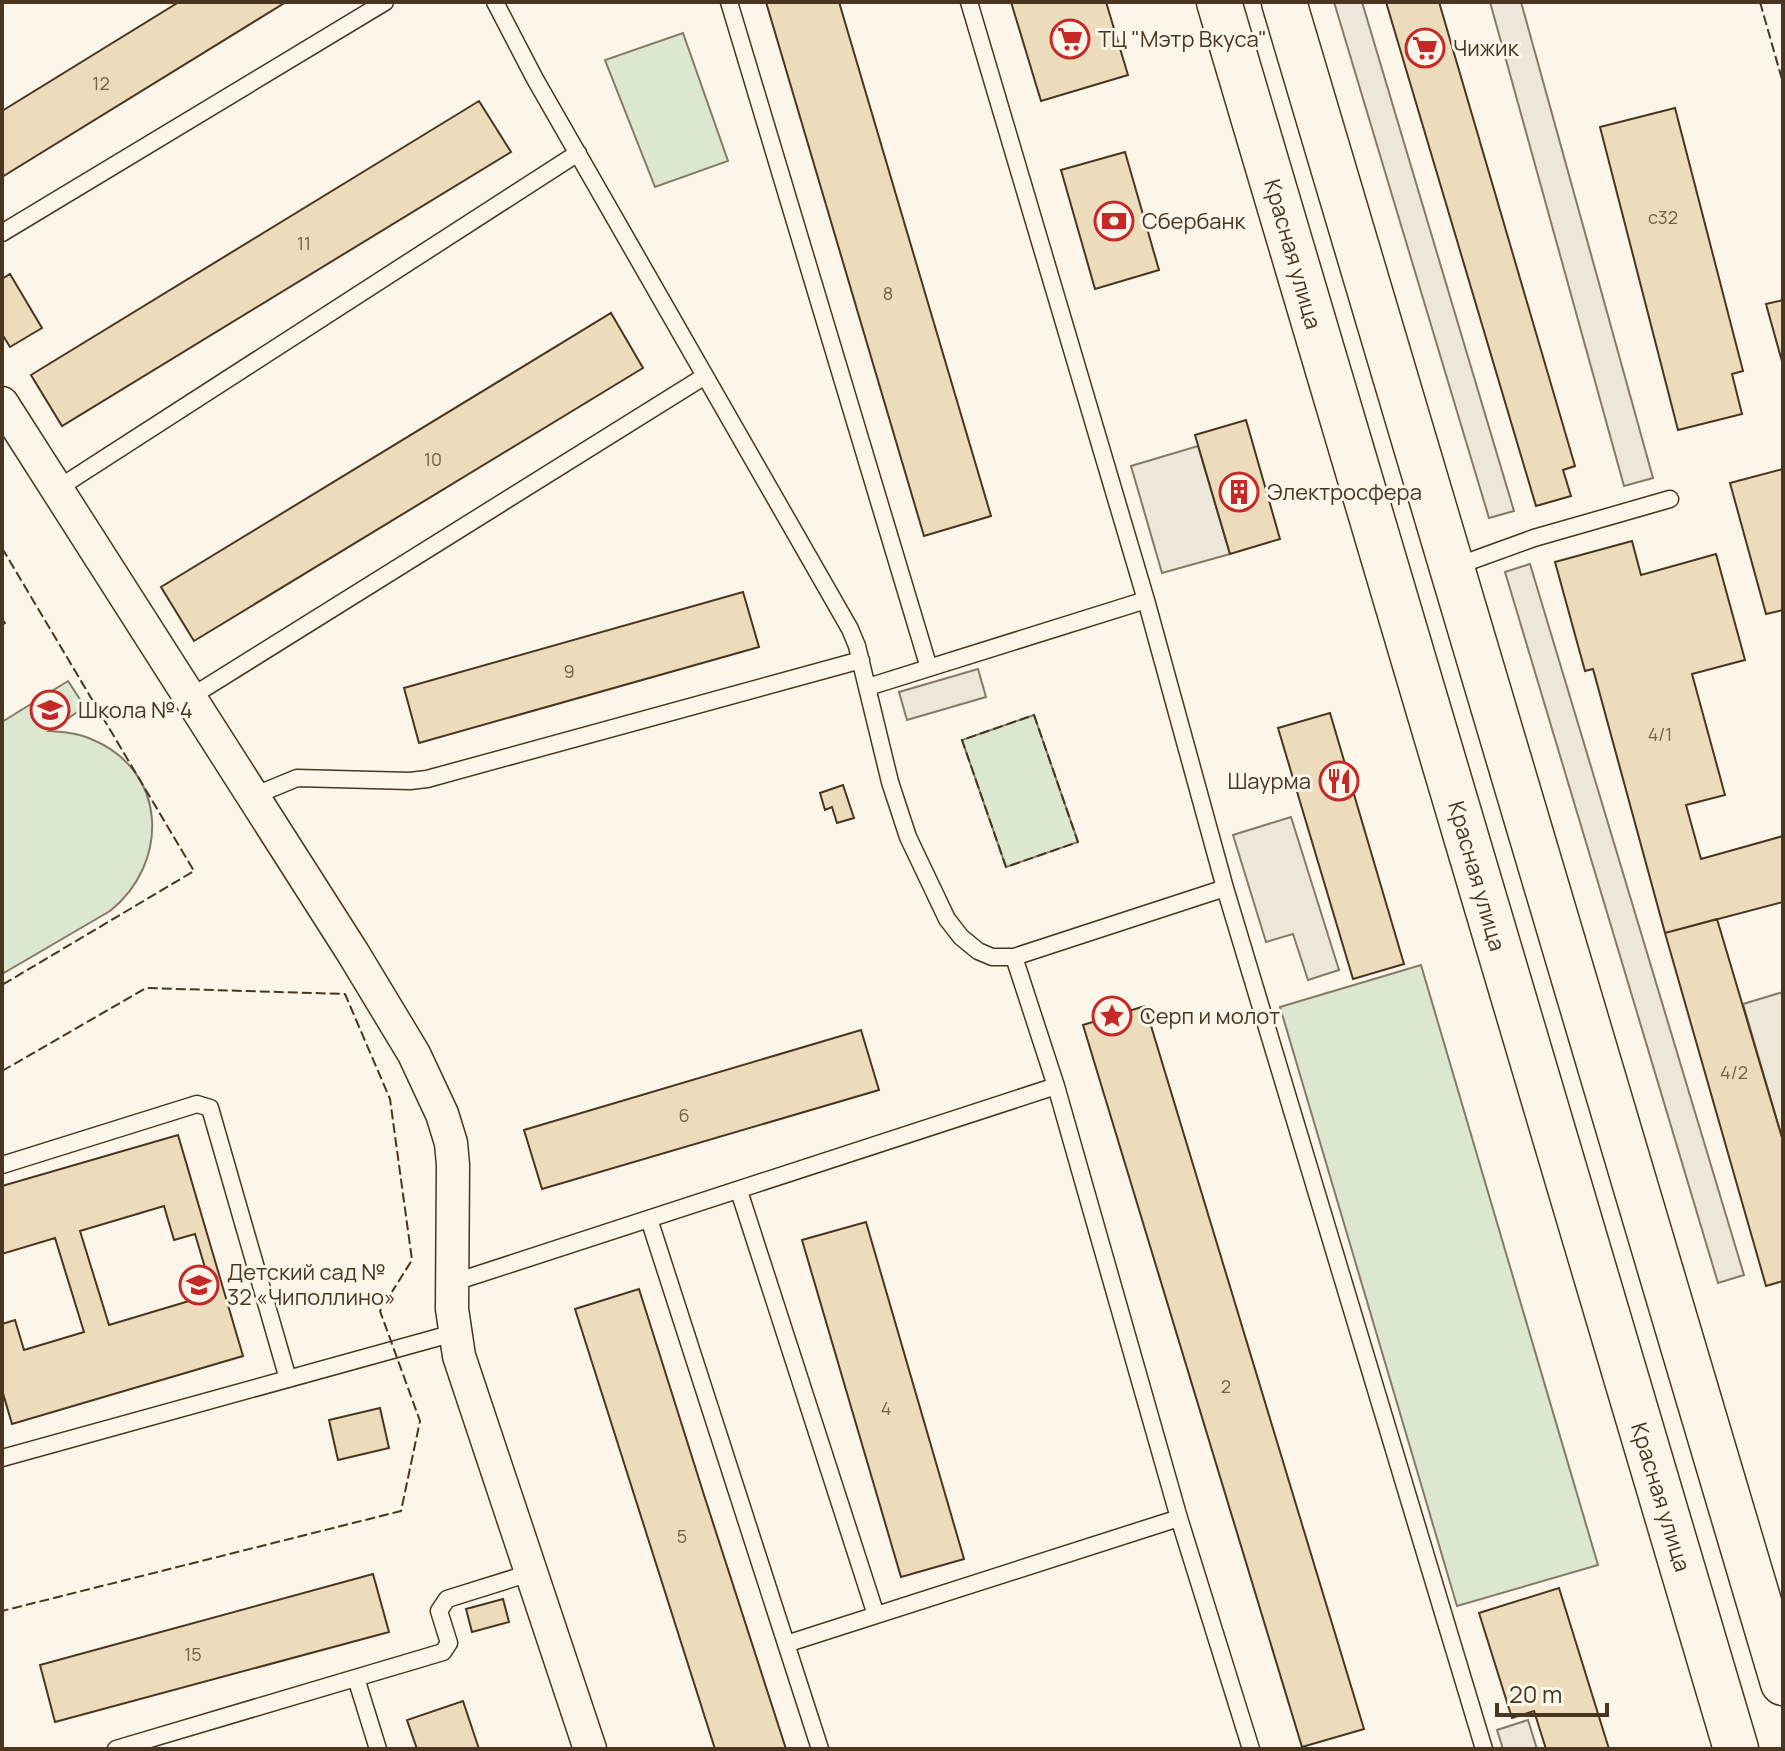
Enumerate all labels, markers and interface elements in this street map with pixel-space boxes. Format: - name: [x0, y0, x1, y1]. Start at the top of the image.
- supermarket icon: ТЦ "Мэтр Вкуса": [1049, 18, 1091, 60]
- place label: ТЦ "Мэтр Вкуса": [1098, 24, 1267, 54]
- supermarket icon: Чижик: [1404, 27, 1446, 69]
- place label: Чижик: [1453, 33, 1520, 63]
- house number: 12: [92, 71, 110, 95]
- street label: Красная улица: [1257, 176, 1329, 332]
- bank icon: Сбербанк: [1093, 200, 1135, 242]
- house number: с32: [1648, 205, 1678, 229]
- place label: Сбербанк: [1142, 206, 1246, 236]
- house number: 11: [297, 231, 311, 255]
- house number: 8: [883, 281, 893, 305]
- house number: 10: [424, 447, 442, 471]
- building icon: Электросфера: [1218, 471, 1260, 513]
- place label: Электросфера: [1267, 477, 1422, 507]
- house number: 9: [563, 659, 575, 683]
- school or university icon: Школа № 4: [29, 689, 71, 731]
- place label: Школа № 4: [78, 695, 193, 725]
- house number: 4/1: [1648, 722, 1672, 746]
- restaurant icon: Шаурма: [1318, 760, 1360, 802]
- place label: Шаурма: [1227, 766, 1311, 796]
- street label: Красная улица: [1441, 798, 1513, 954]
- place icon: Серп и молот: [1091, 995, 1133, 1037]
- place label: Серп и молот: [1140, 1001, 1280, 1031]
- house number: 4/2: [1720, 1060, 1748, 1084]
- house number: 6: [678, 1103, 690, 1127]
- place label: Детский сад № 32 «Чиполлино»: [227, 1257, 396, 1312]
- school or university icon: Детский сад № 32 «Чиполлино»: [178, 1264, 220, 1306]
- house number: 2: [1221, 1374, 1231, 1398]
- house number: 4: [881, 1396, 891, 1420]
- street label: Красная улица: [1624, 1419, 1698, 1575]
- house number: 5: [677, 1524, 687, 1548]
- house number: 15: [184, 1642, 202, 1666]
- scale bar: [1497, 1667, 1607, 1717]
- text: 20 m: [1509, 1677, 1562, 1710]

